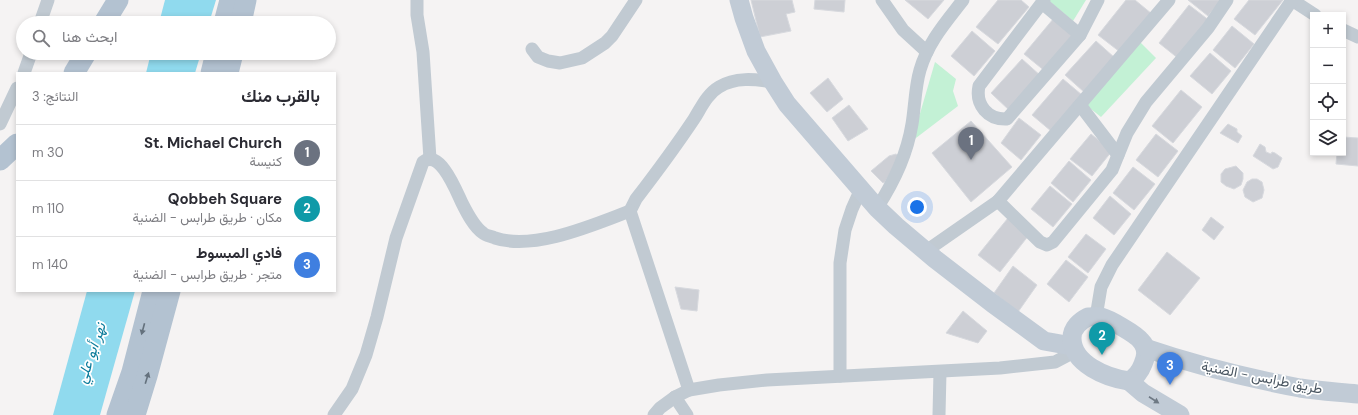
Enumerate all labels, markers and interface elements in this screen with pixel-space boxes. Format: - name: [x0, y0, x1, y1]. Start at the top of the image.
- map controls: [1310, 12, 1346, 156]
- button: +: [1310, 12, 1346, 48]
- search box: [16, 16, 336, 60]
- icon: search: [30, 27, 52, 49]
- text: ابحث هنا: [62, 27, 117, 47]
- button: −: [1310, 48, 1346, 84]
- button: locate: [1310, 84, 1346, 120]
- text: بالقرب منك: [241, 85, 320, 107]
- text: النتائج: 3: [32, 88, 78, 105]
- button: layers: [1310, 120, 1346, 156]
- pin: 1: [958, 127, 984, 160]
- text: St. Michael Church: [144, 133, 282, 153]
- text: 30 m: [32, 144, 64, 161]
- text: 1: [305, 144, 309, 161]
- text: كنيسة: [249, 153, 282, 170]
- text: Qobbeh Square: [168, 189, 282, 209]
- your location: [907, 197, 927, 217]
- text: 110 m: [32, 200, 64, 217]
- text: 2: [303, 200, 311, 217]
- text: مكان · طريق طرابس - الضنية: [132, 209, 282, 226]
- text: فادي المبسوط: [196, 243, 282, 263]
- text: 140 m: [32, 256, 68, 273]
- text: 3: [303, 256, 311, 273]
- text: متجر · طريق طرابس - الضنية: [133, 266, 282, 283]
- water label: نهر أبو علي: [71, 319, 113, 387]
- pin: 2: [1089, 322, 1115, 355]
- one-way arrow: [140, 323, 146, 335]
- pin: 3: [1157, 352, 1183, 385]
- street label: طريق طرابس - الضنية: [1200, 356, 1324, 398]
- one-way arrow: [144, 372, 150, 384]
- one-way arrow: [1148, 396, 1159, 403]

